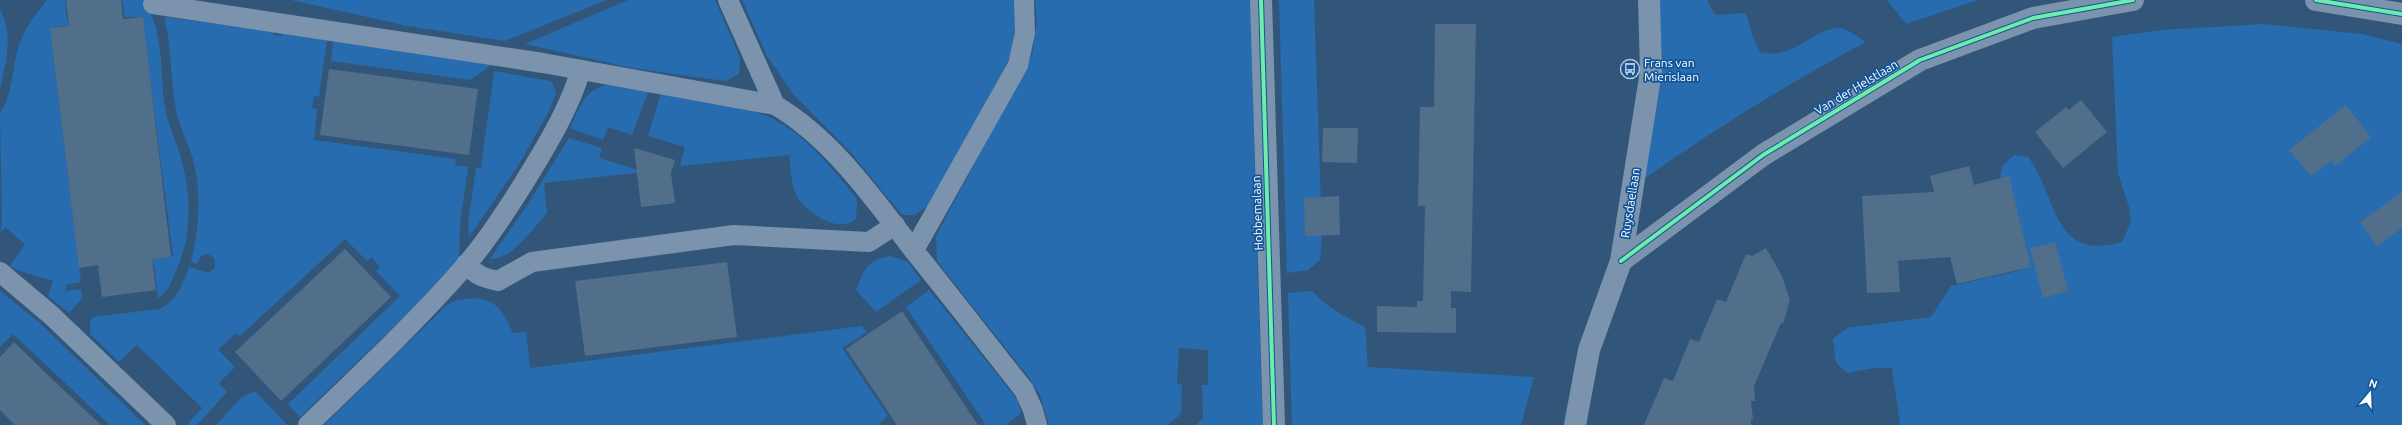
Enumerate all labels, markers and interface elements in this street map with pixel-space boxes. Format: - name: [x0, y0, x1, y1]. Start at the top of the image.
- place label: Frans van Mierislaan: [1644, 56, 1699, 83]
- street label: Van der Helstlaan: [1812, 57, 1900, 117]
- bus stop icon: Frans van Mierislaan: [1619, 58, 1641, 80]
- street label: Ruysdaellaan: [1618, 167, 1642, 239]
- street label: Hobbemalaan: [1249, 175, 1265, 251]
- north arrow: [2350, 373, 2390, 413]
- text: N: [2367, 377, 2379, 391]

